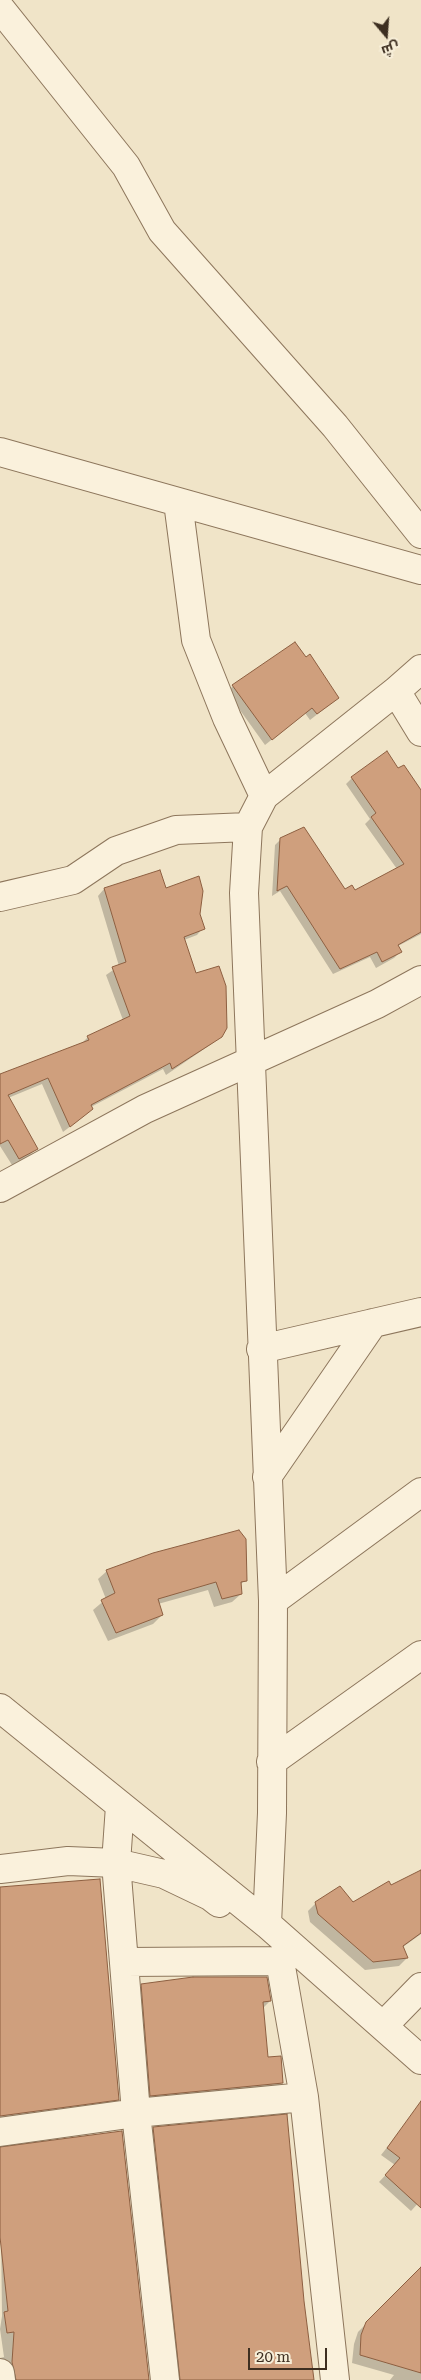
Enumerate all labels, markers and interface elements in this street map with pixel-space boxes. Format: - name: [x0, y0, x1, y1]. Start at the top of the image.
- north arrow: [361, 10, 411, 60]
- text: ش: [380, 39, 402, 60]
- scale bar: [251, 2338, 330, 2370]
- text: 20 m: [256, 2348, 290, 2366]

